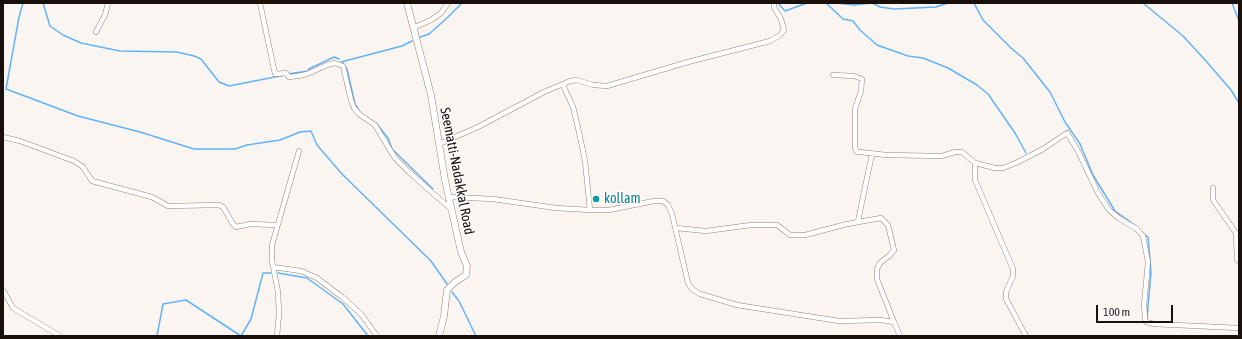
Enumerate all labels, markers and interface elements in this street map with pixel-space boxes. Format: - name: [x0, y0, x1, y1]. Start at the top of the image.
- street label: Seematti-Nadakkal Road: [436, 106, 478, 236]
- place label: kollam: [604, 191, 640, 207]
- marker: kollam: [591, 194, 601, 204]
- scale bar: [1098, 297, 1175, 323]
- text: 100 m: [1103, 305, 1130, 319]

